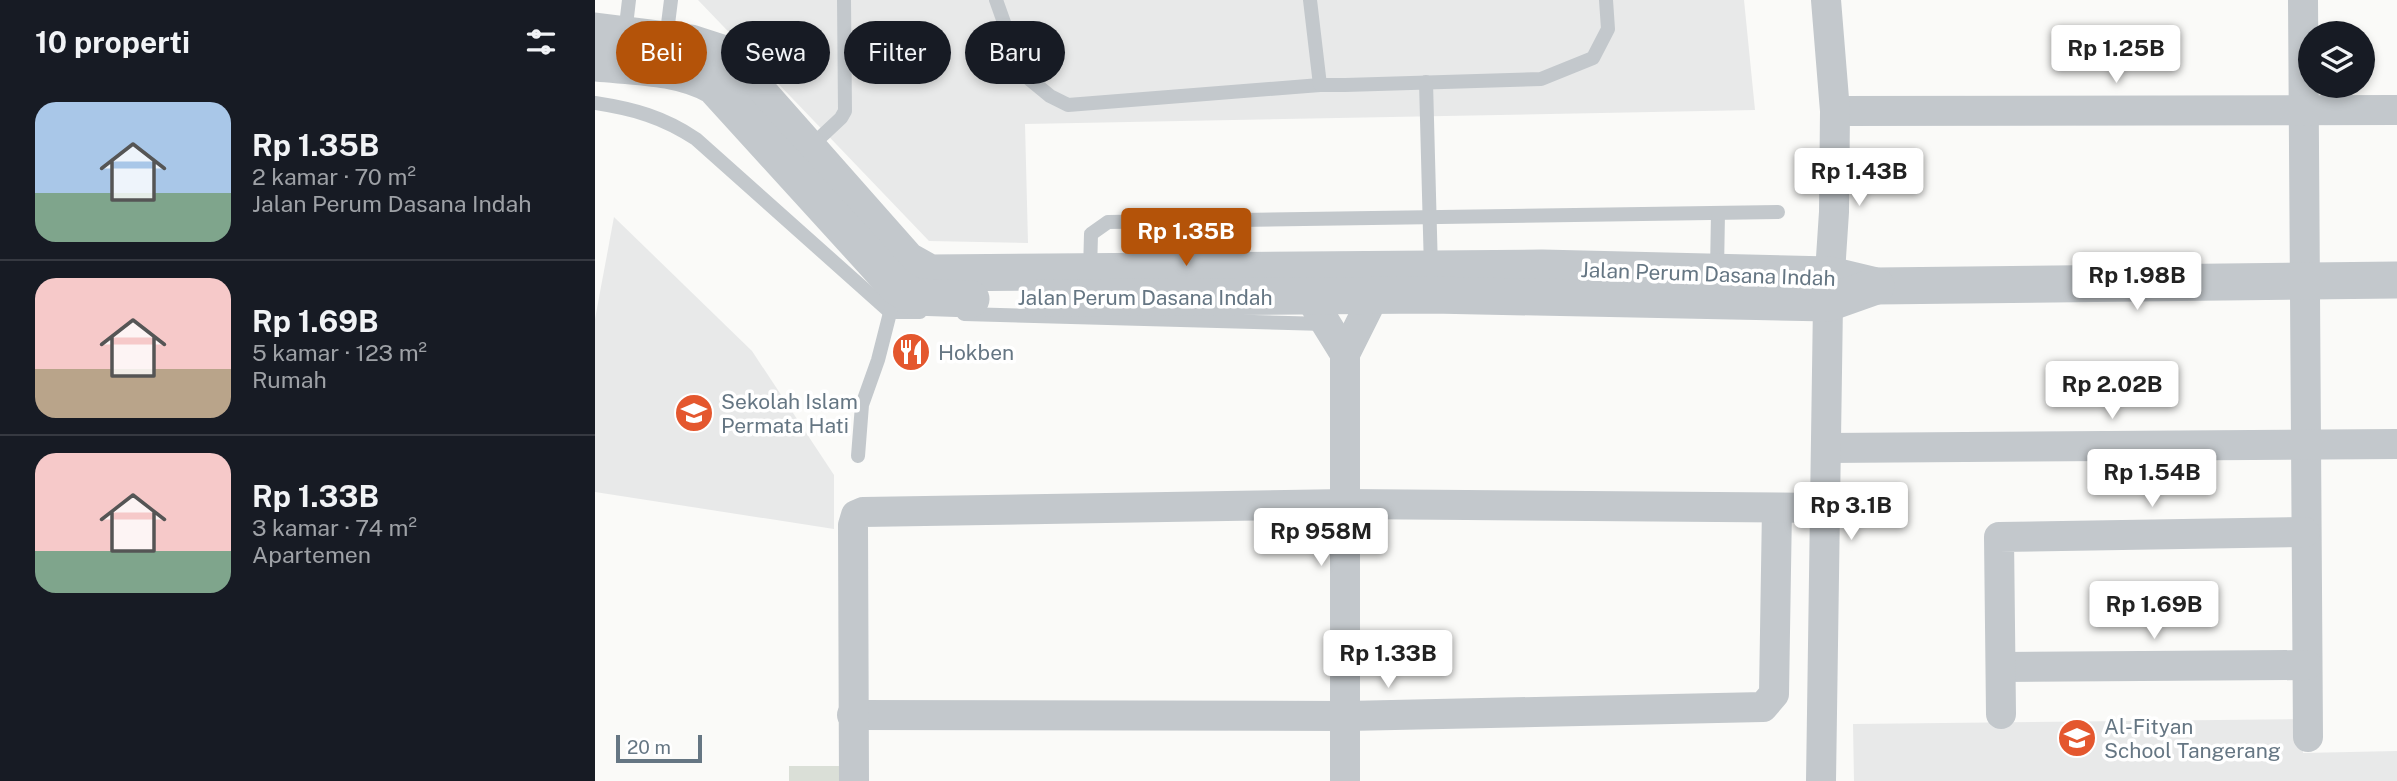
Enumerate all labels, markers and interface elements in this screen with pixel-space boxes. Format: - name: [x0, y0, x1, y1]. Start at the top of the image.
- chip: Beli: [616, 21, 707, 84]
- chip: Sewa: [721, 21, 830, 84]
- chip: Filter: [844, 21, 951, 84]
- chip: Baru: [965, 21, 1065, 84]
- map controls: [2298, 21, 2375, 98]
- button: layers: [2298, 21, 2375, 98]
- icon: filters: [522, 23, 560, 61]
- text: 10 properti: [35, 24, 190, 60]
- pin: Rp 1.25B: [2044, 25, 2188, 85]
- text: Rp 1.25B: [2067, 34, 2165, 61]
- text: Rp 1.35B: [252, 127, 379, 163]
- icon: home: [91, 130, 175, 214]
- pin: Rp 1.43B: [1787, 148, 1931, 208]
- text: Rp 1.43B: [1810, 157, 1908, 184]
- text: 2 kamar · 70 m²: [252, 163, 416, 190]
- text: Jalan Perum Dasana Indah: [252, 190, 532, 217]
- pin: Rp 1.35B: [1114, 208, 1258, 268]
- text: Rp 1.35B: [1137, 217, 1235, 244]
- pin: Rp 1.98B: [2065, 252, 2209, 312]
- street label: Jalan Perum Dasana Indah: [1580, 257, 1836, 291]
- text: Rp 1.98B: [2088, 261, 2186, 288]
- street label: Jalan Perum Dasana Indah: [1017, 285, 1273, 310]
- text: Rp 1.69B: [252, 303, 379, 339]
- icon: home: [91, 306, 175, 390]
- restaurant icon: Hokben: [890, 331, 932, 373]
- text: 5 kamar · 123 m²: [252, 339, 427, 366]
- place label: Hokben: [938, 340, 1014, 365]
- pin: Rp 2.02B: [2040, 362, 2184, 421]
- text: Rumah: [252, 366, 327, 393]
- text: Rp 2.02B: [2062, 370, 2163, 397]
- place label: Sekolah Islam Permata Hati: [721, 389, 858, 438]
- school or university icon: Sekolah Islam Permata Hati: [673, 392, 715, 434]
- pin: Rp 1.54B: [2080, 449, 2224, 509]
- text: Rp 1.54B: [2103, 458, 2201, 485]
- text: Rp 1.33B: [252, 478, 379, 514]
- icon: home: [91, 481, 175, 565]
- pin: Rp 3.1B: [1786, 482, 1916, 542]
- text: Rp 3.1B: [1810, 491, 1892, 518]
- pin: Rp 958M: [1256, 508, 1386, 568]
- text: 3 kamar · 74 m²: [252, 514, 417, 541]
- text: Rp 958M: [1270, 517, 1372, 544]
- text: Apartemen: [252, 541, 371, 568]
- pin: Rp 1.69B: [2082, 582, 2226, 641]
- text: Rp 1.69B: [2105, 590, 2203, 617]
- pin: Rp 1.33B: [1316, 630, 1460, 690]
- text: Rp 1.33B: [1339, 639, 1437, 666]
- place label: Al-Fityan School Tangerang: [2104, 714, 2281, 763]
- school or university icon: Al-Fityan School Tangerang: [2056, 717, 2098, 759]
- scale bar: [616, 732, 702, 764]
- text: 20 m: [627, 736, 671, 758]

